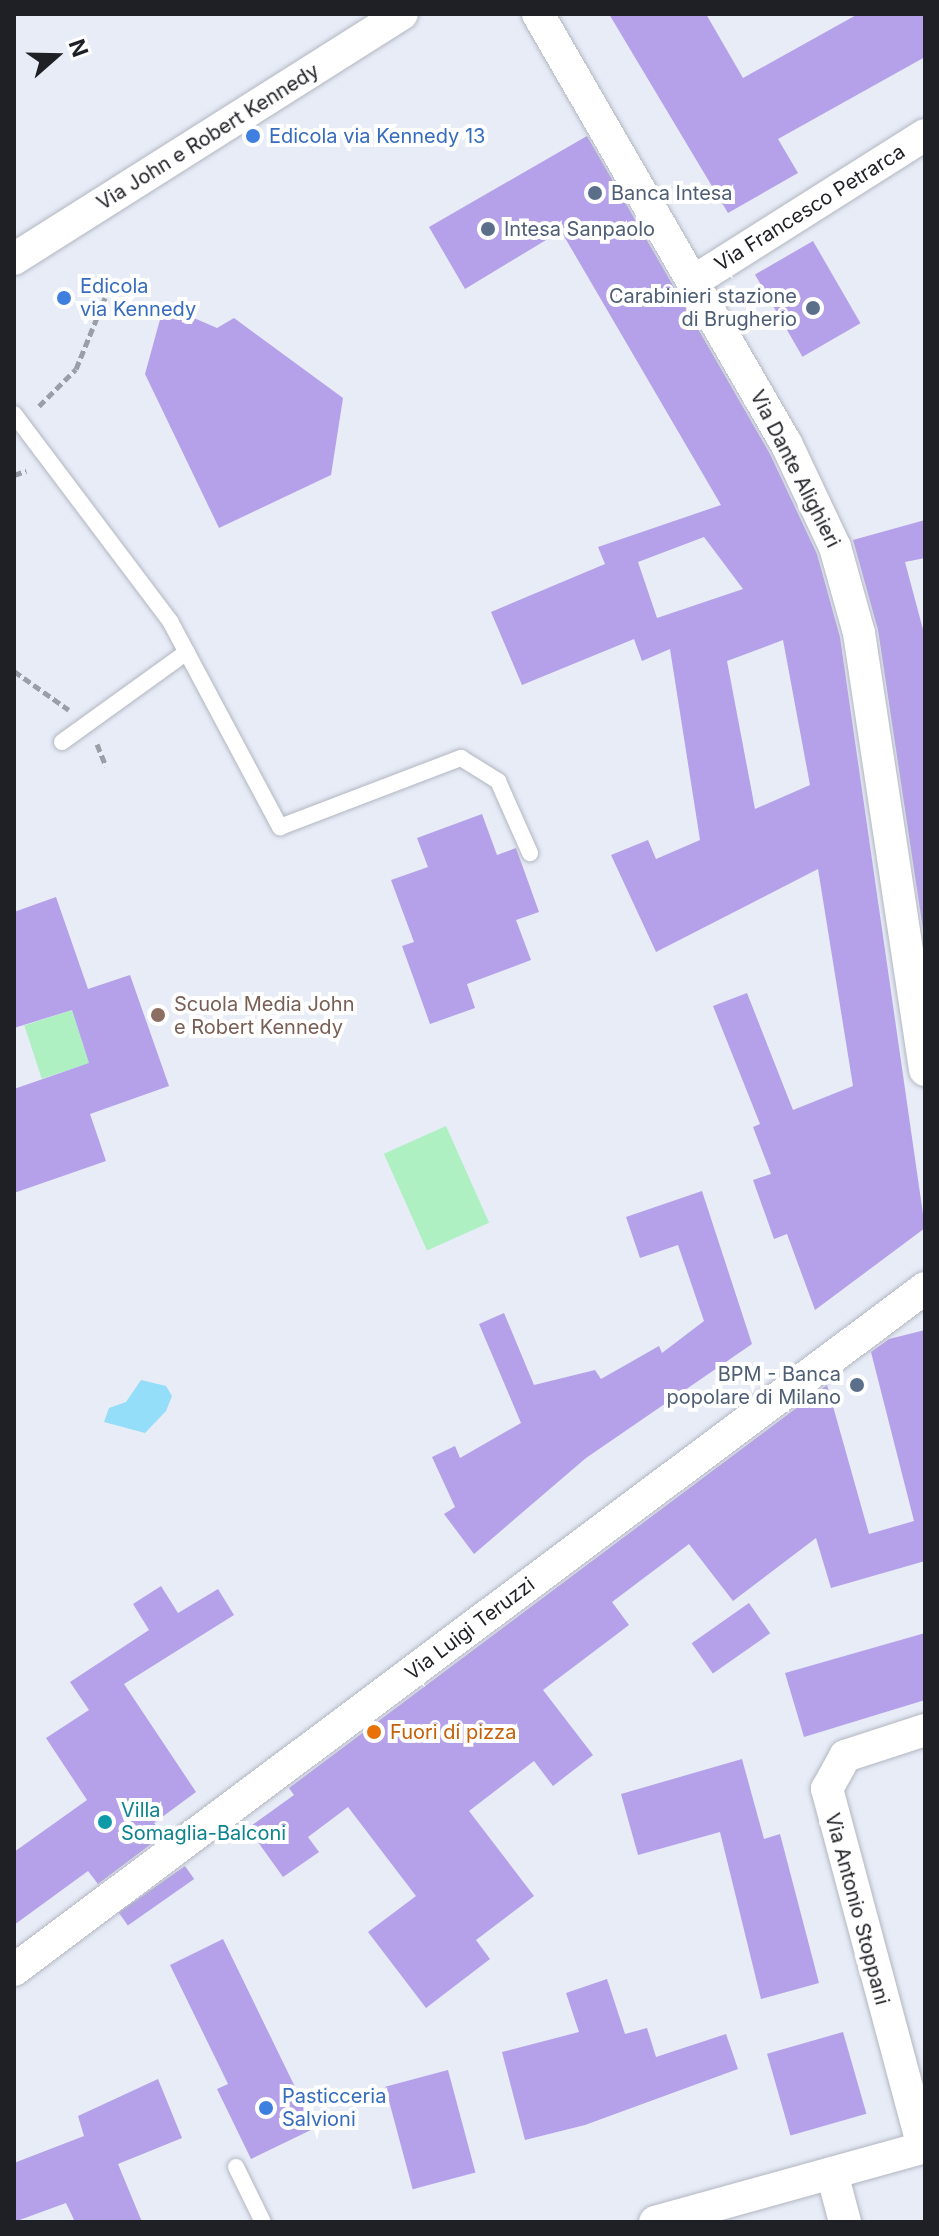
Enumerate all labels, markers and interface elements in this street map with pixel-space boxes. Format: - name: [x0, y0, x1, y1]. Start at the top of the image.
- north arrow: [16, 16, 96, 96]
- text: N: [63, 35, 94, 60]
- street label: Via John e Robert Kennedy: [93, 59, 323, 215]
- place label: Edicola via Kennedy 13: [269, 124, 485, 148]
- marker: Edicola via Kennedy 13: [244, 127, 262, 145]
- street label: Via Francesco Petrarca: [711, 140, 909, 276]
- place label: Banca Intesa: [611, 181, 733, 205]
- marker: Banca Intesa: [586, 184, 604, 202]
- place label: Intesa Sanpaolo: [504, 217, 655, 241]
- marker: Intesa Sanpaolo: [479, 220, 497, 238]
- place label: Edicola via Kennedy: [80, 274, 196, 321]
- place label: Carabinieri stazione di Brugherio: [609, 284, 797, 331]
- marker: Edicola via Kennedy: [55, 289, 73, 307]
- marker: Carabinieri stazione di Brugherio: [804, 299, 822, 317]
- street label: Via Dante Alighieri: [745, 386, 845, 552]
- place label: Scuola Media John e Robert Kennedy: [174, 992, 354, 1039]
- marker: Scuola Media John e Robert Kennedy: [149, 1006, 167, 1024]
- place label: BPM - Banca popolare di Milano: [666, 1362, 841, 1409]
- marker: BPM - Banca popolare di Milano: [848, 1376, 866, 1394]
- street label: Via Luigi Teruzzi: [401, 1573, 539, 1685]
- place label: Fuori di pizza: [390, 1720, 516, 1744]
- marker: Fuori di pizza: [365, 1723, 383, 1741]
- place label: Villa Somaglia-Balconi: [121, 1798, 286, 1845]
- street label: Via Antonio Stoppani: [820, 1811, 894, 2007]
- marker: Villa Somaglia-Balconi: [96, 1813, 114, 1831]
- place label: Pasticceria Salvioni: [282, 2084, 386, 2131]
- marker: Pasticceria Salvioni: [257, 2099, 275, 2117]

